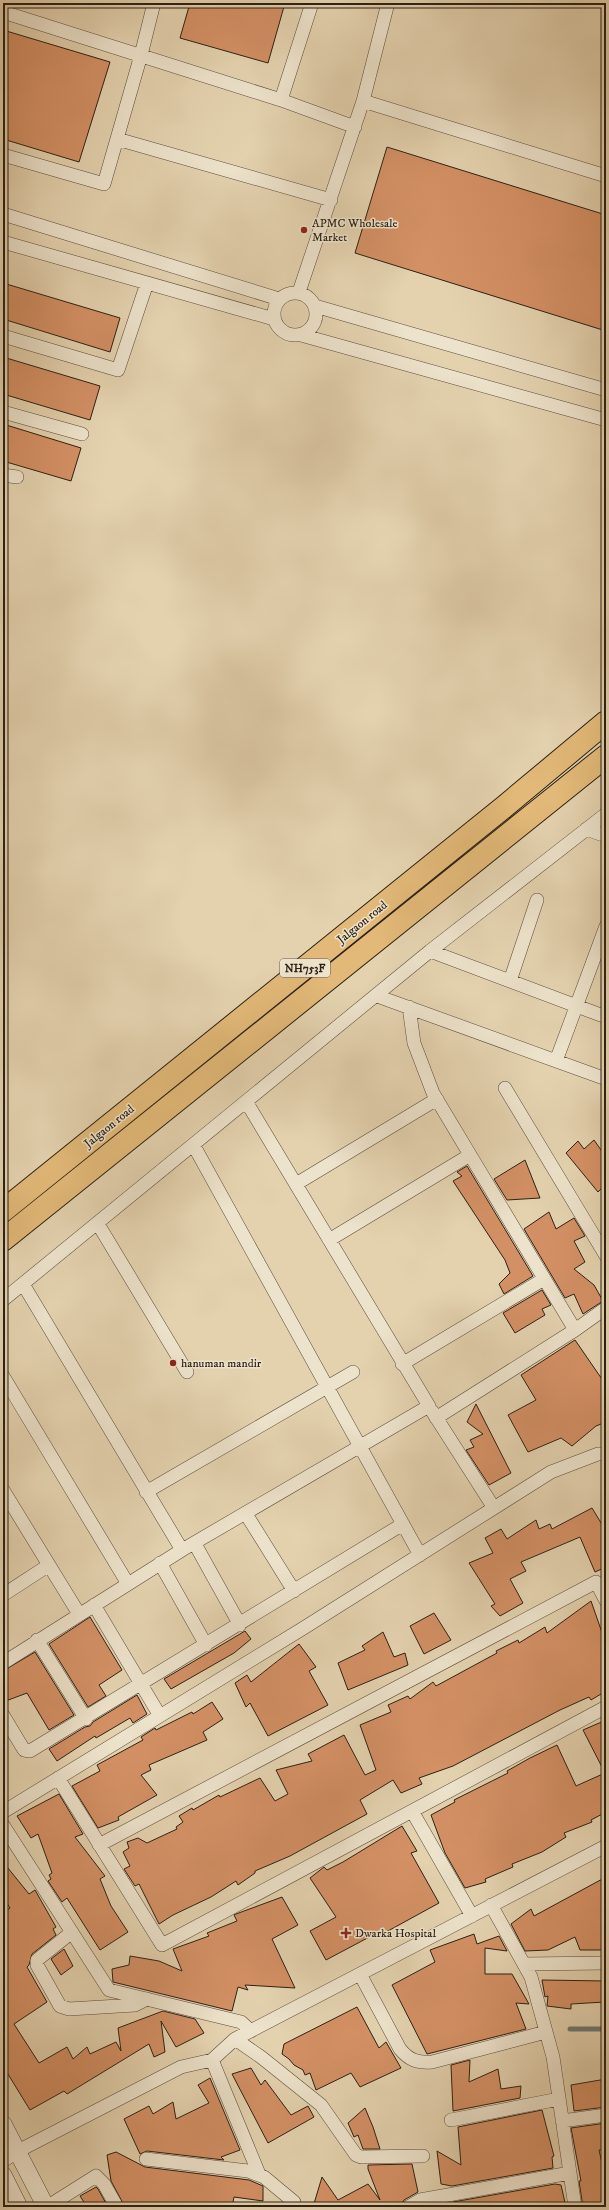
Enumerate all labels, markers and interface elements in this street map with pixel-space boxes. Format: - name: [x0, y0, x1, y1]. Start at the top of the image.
- place label: APMC Wholesale Market: [312, 216, 398, 245]
- marker: APMC Wholesale Market: [299, 225, 309, 235]
- street label: Jalgaon road: [333, 898, 390, 948]
- road number: NH753F: [280, 959, 330, 977]
- street label: Jalgaon road: [80, 1102, 137, 1152]
- place label: hanuman mandir: [181, 1356, 262, 1371]
- marker: hanuman mandir: [168, 1358, 178, 1368]
- place label: Dwarka Hospital: [355, 1926, 436, 1941]
- marker: Dwarka Hospital: [340, 1927, 352, 1939]

